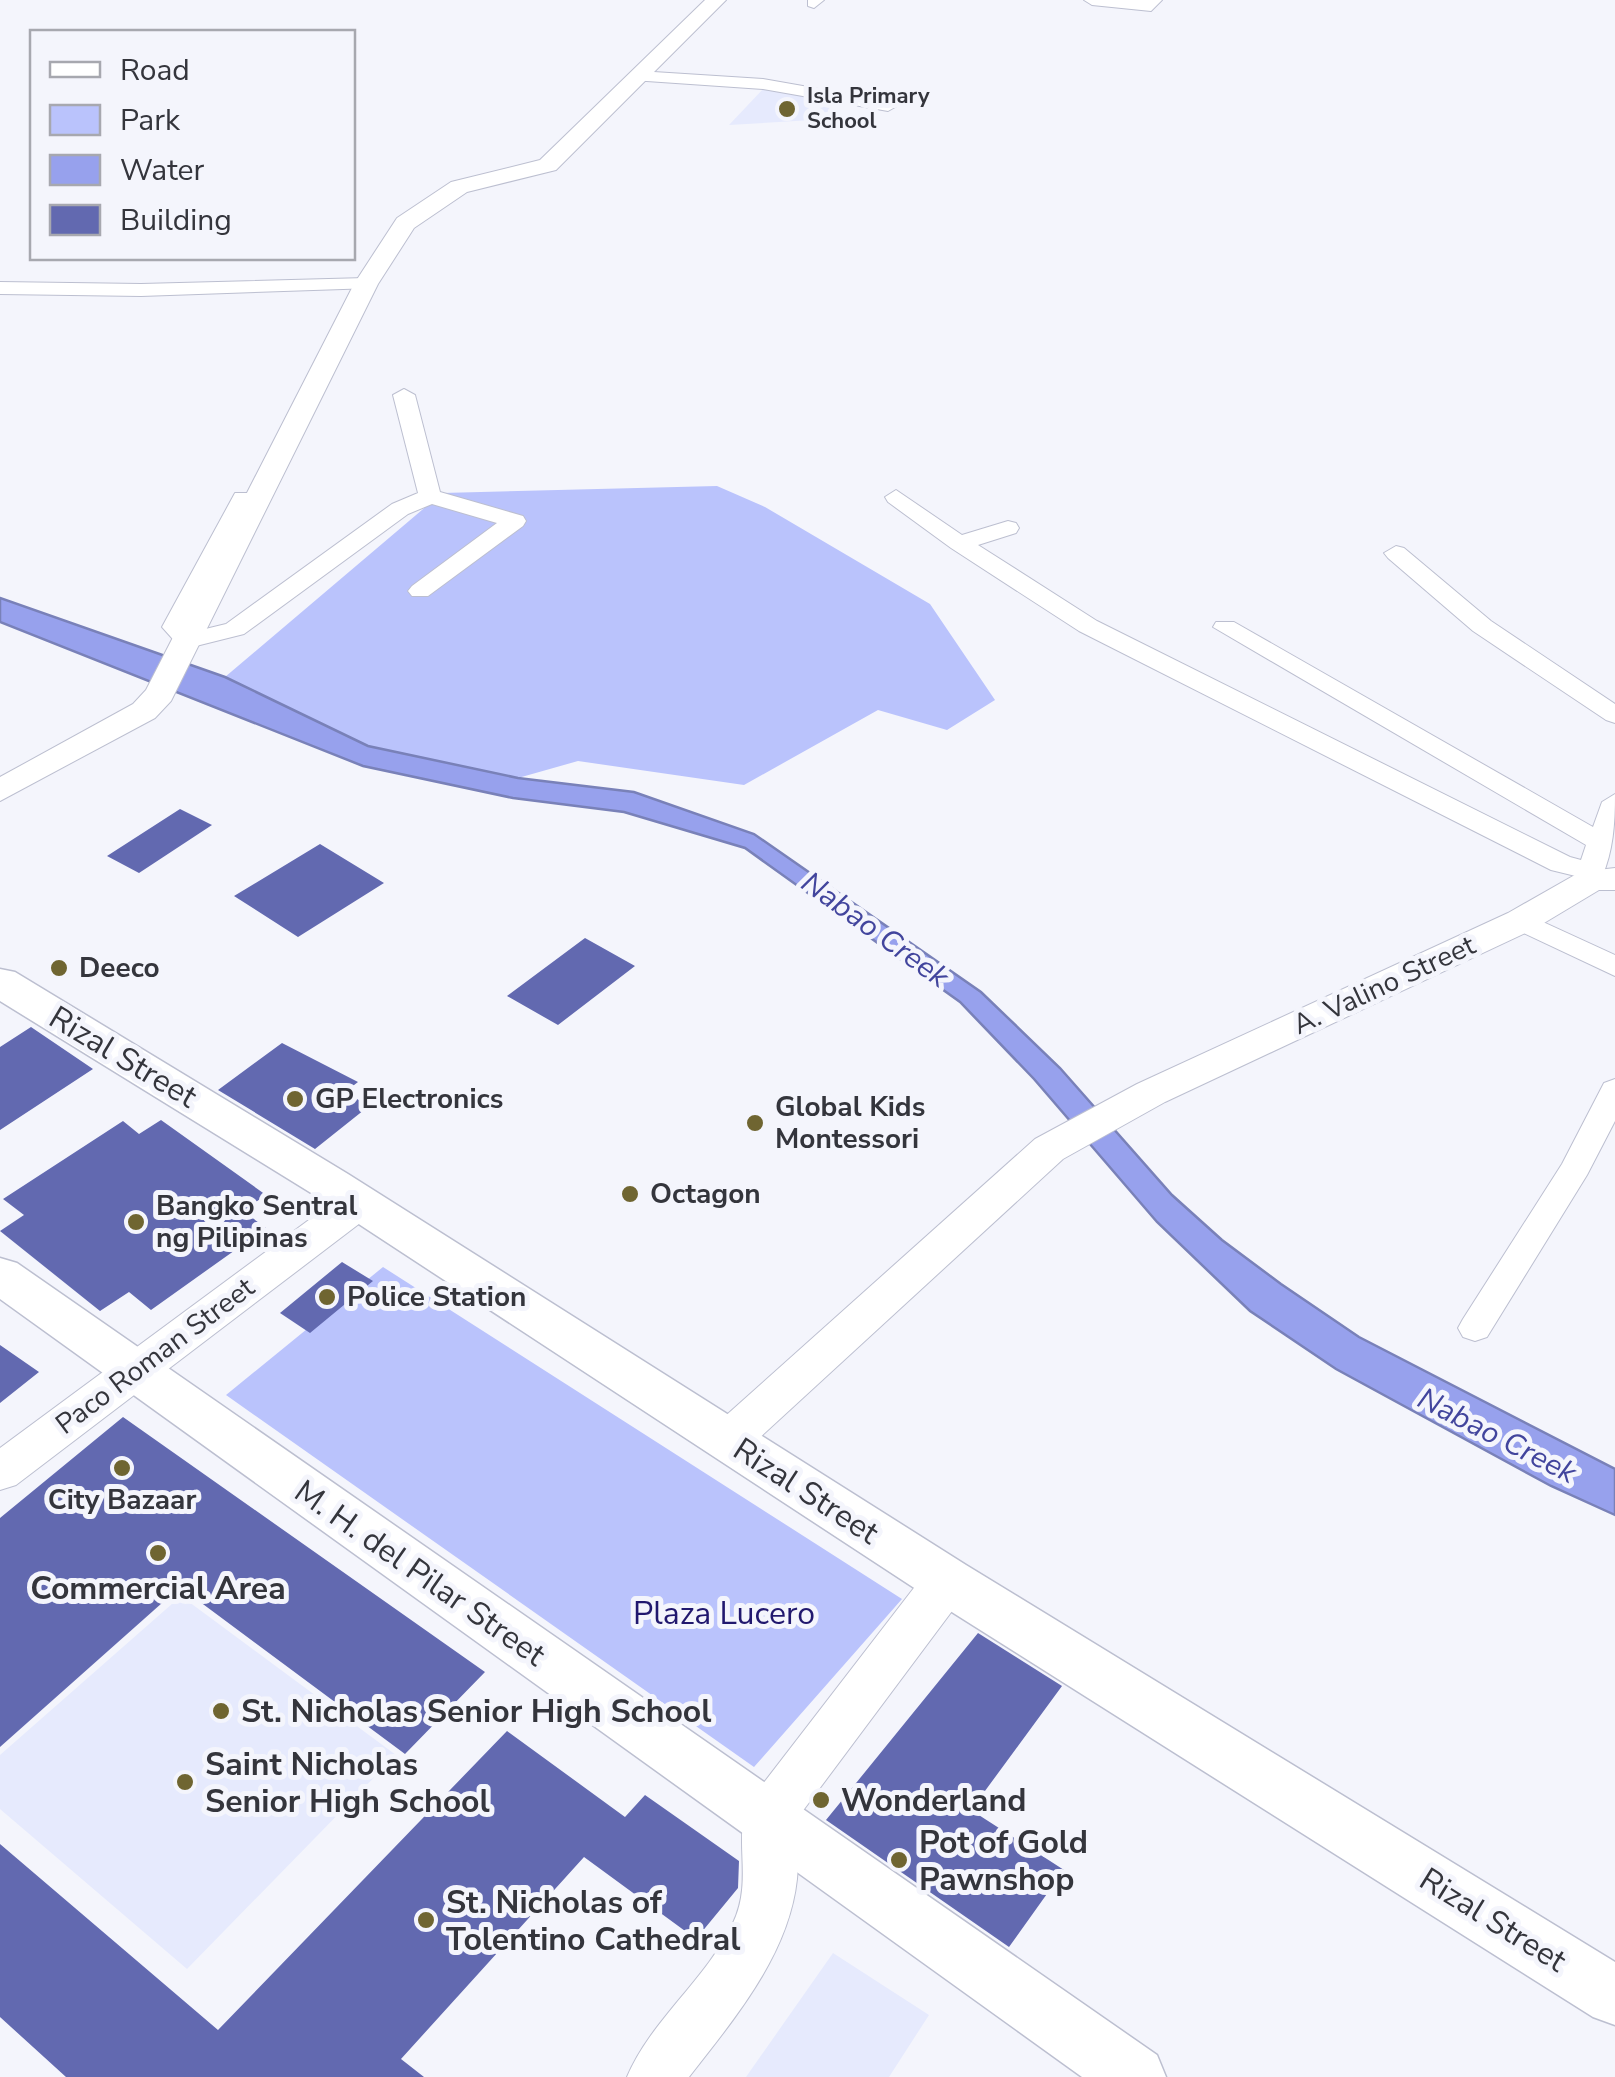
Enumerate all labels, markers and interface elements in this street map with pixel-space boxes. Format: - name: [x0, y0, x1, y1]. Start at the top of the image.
- legend: [30, 30, 355, 260]
- text: Road: [120, 50, 190, 91]
- place label: Isla Primary School: [807, 81, 930, 136]
- marker: Isla Primary School: [776, 98, 798, 120]
- text: Park: [120, 100, 181, 141]
- text: Water: [120, 150, 205, 191]
- text: Building: [120, 200, 232, 241]
- water label: Nabao Creek: [793, 862, 958, 998]
- street label: A. Valino Street: [1287, 926, 1481, 1044]
- place label: Deeco: [79, 949, 160, 987]
- marker: Deeco: [48, 957, 70, 979]
- street label: Rizal Street: [41, 996, 206, 1118]
- place label: GP Electronics: [315, 1080, 503, 1118]
- marker: GP Electronics: [284, 1088, 306, 1110]
- place label: Global Kids Montessori: [775, 1088, 925, 1158]
- marker: Global Kids Montessori: [744, 1112, 766, 1134]
- place label: Octagon: [650, 1175, 761, 1213]
- marker: Octagon: [619, 1183, 641, 1205]
- place label: Bangko Sentral ng Pilipinas: [156, 1187, 357, 1257]
- marker: Bangko Sentral ng Pilipinas: [125, 1211, 147, 1233]
- street label: Paco Roman Street: [48, 1269, 262, 1443]
- place label: Police Station: [347, 1278, 526, 1316]
- marker: Police Station: [316, 1286, 338, 1308]
- water label: Nabao Creek: [1410, 1378, 1584, 1494]
- street label: Rizal Street: [725, 1428, 888, 1555]
- marker: City Bazaar: [111, 1457, 133, 1479]
- street label: M. H. del Pilar Street: [286, 1470, 555, 1676]
- place label: City Bazaar: [48, 1481, 196, 1519]
- marker: Commercial Area: [147, 1542, 169, 1564]
- place label: Commercial Area: [30, 1567, 286, 1610]
- park label: Plaza Lucero: [633, 1592, 815, 1635]
- place label: St. Nicholas Senior High School: [241, 1690, 712, 1733]
- marker: St. Nicholas Senior High School: [210, 1700, 232, 1722]
- place label: Saint Nicholas Senior High School: [205, 1743, 490, 1823]
- marker: Saint Nicholas Senior High School: [174, 1771, 196, 1793]
- place label: Wonderland: [841, 1779, 1026, 1822]
- marker: Wonderland: [810, 1789, 832, 1811]
- place label: Pot of Gold Pawnshop: [919, 1821, 1088, 1901]
- marker: Pot of Gold Pawnshop: [888, 1849, 910, 1871]
- street label: Rizal Street: [1411, 1858, 1575, 1982]
- place label: St. Nicholas of Tolentino Cathedral: [446, 1881, 740, 1961]
- marker: St. Nicholas of Tolentino Cathedral: [415, 1909, 437, 1931]

